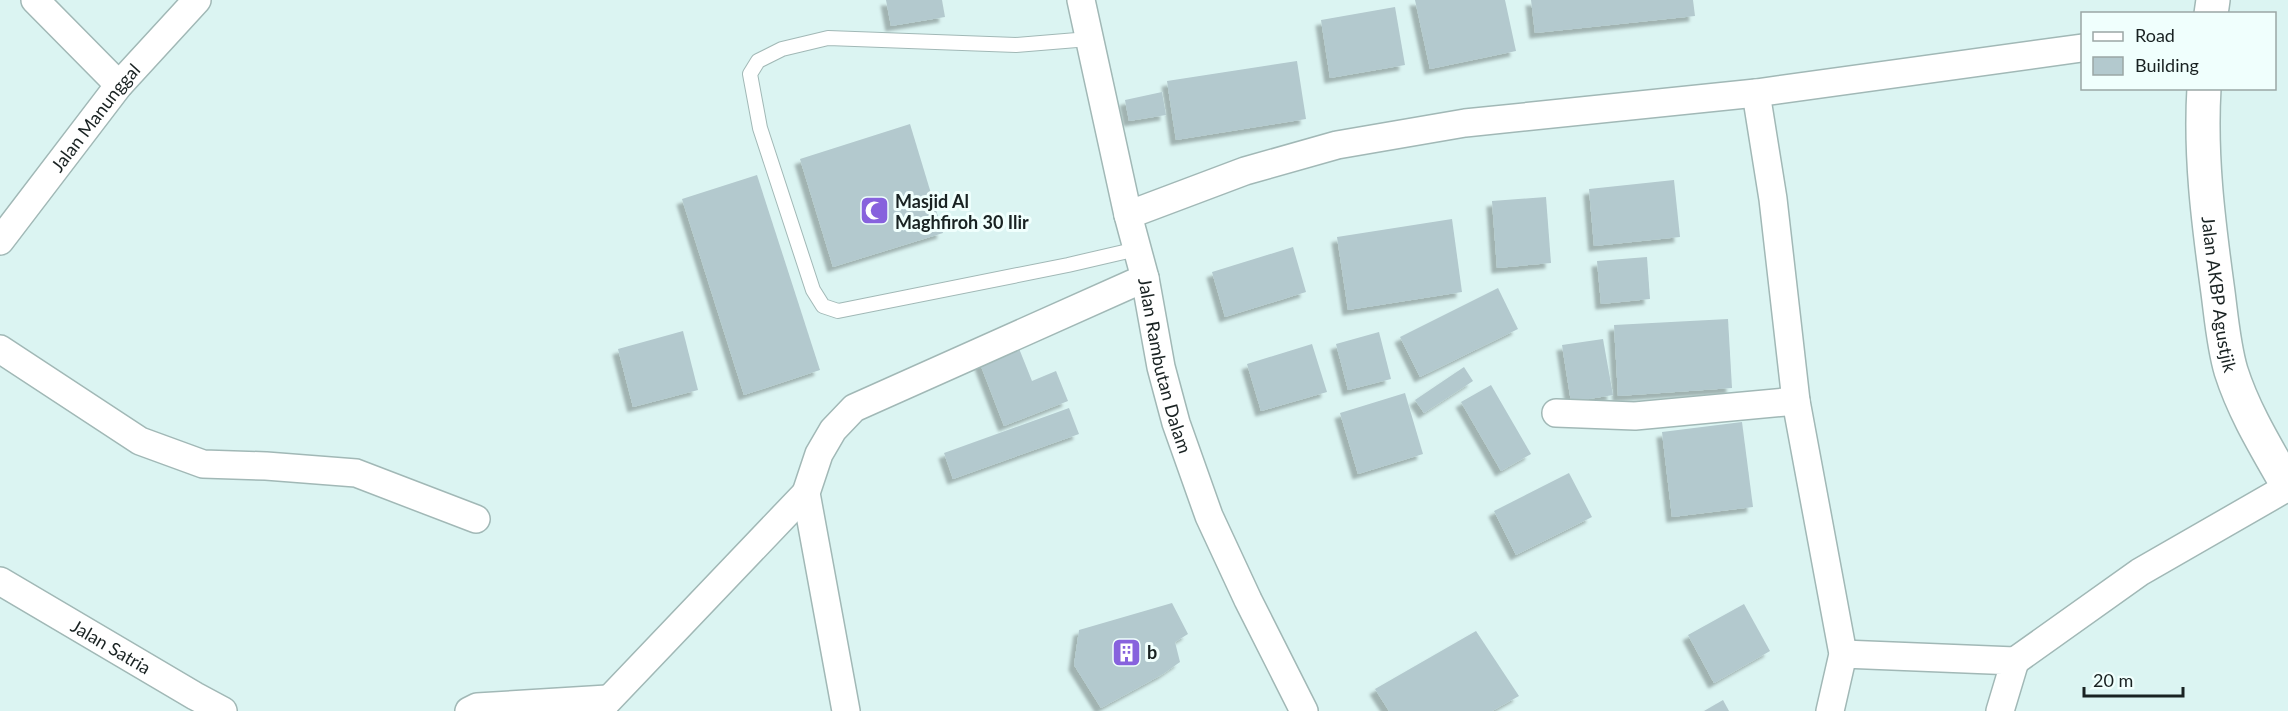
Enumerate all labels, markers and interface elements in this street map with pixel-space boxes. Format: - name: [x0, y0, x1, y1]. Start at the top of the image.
- legend: [2081, 12, 2276, 90]
- text: Road: [2135, 24, 2175, 46]
- text: Building: [2135, 54, 2199, 76]
- street label: Jalan Manunggal: [46, 59, 144, 176]
- place label: Masjid Al Maghfiroh 30 Ilir: [895, 190, 1029, 233]
- mosque icon: Masjid Al Maghfiroh 30 Ilir: [858, 195, 890, 227]
- street label: Jalan AKBP Agustjik: [2197, 215, 2242, 375]
- street label: Jalan Rambutan Dalam: [1134, 276, 1197, 456]
- street label: Jalan Satria: [67, 614, 155, 679]
- building icon: b: [1110, 636, 1142, 668]
- place label: b: [1147, 641, 1157, 663]
- scale bar: [2084, 660, 2183, 698]
- text: 20 m: [2093, 669, 2133, 691]

